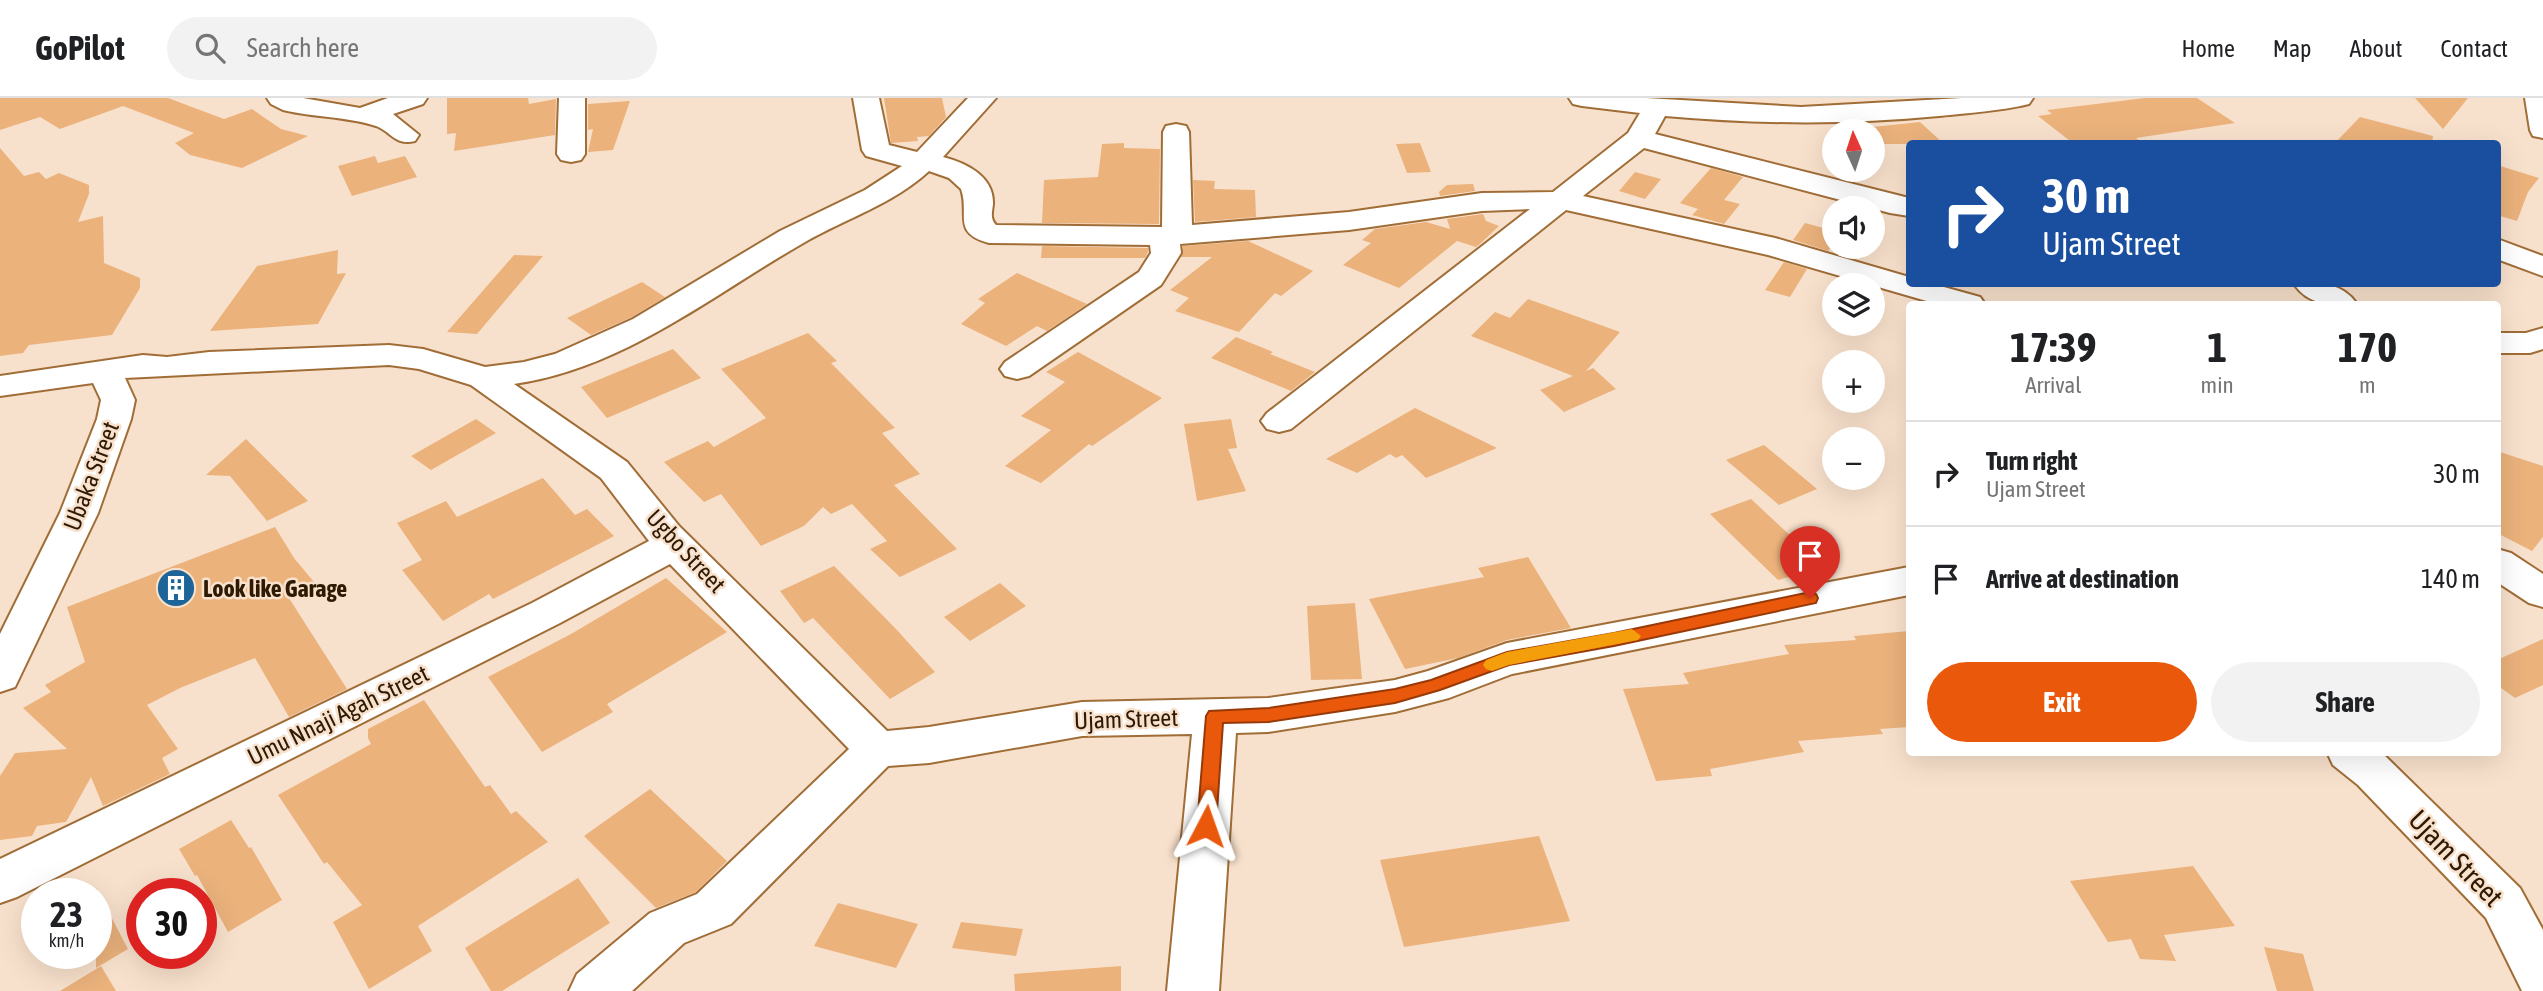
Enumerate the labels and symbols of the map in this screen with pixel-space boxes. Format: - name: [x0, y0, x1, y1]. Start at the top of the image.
- north arrow: [1822, 119, 1885, 182]
- street label: Ubaka Street: [58, 418, 124, 534]
- street label: Ugbo Street: [641, 504, 731, 598]
- pin: [1780, 526, 1840, 598]
- building icon: Look like Garage: [155, 567, 197, 609]
- place label: Look like Garage: [203, 575, 347, 602]
- street label: Umu Nnaji Agah Street: [243, 659, 433, 771]
- street label: Ujam Street: [1074, 704, 1179, 734]
- position arrow: [1169, 789, 1243, 863]
- street label: Ujam Street: [2402, 803, 2510, 913]
- speed limit sign: 30: [126, 878, 217, 969]

